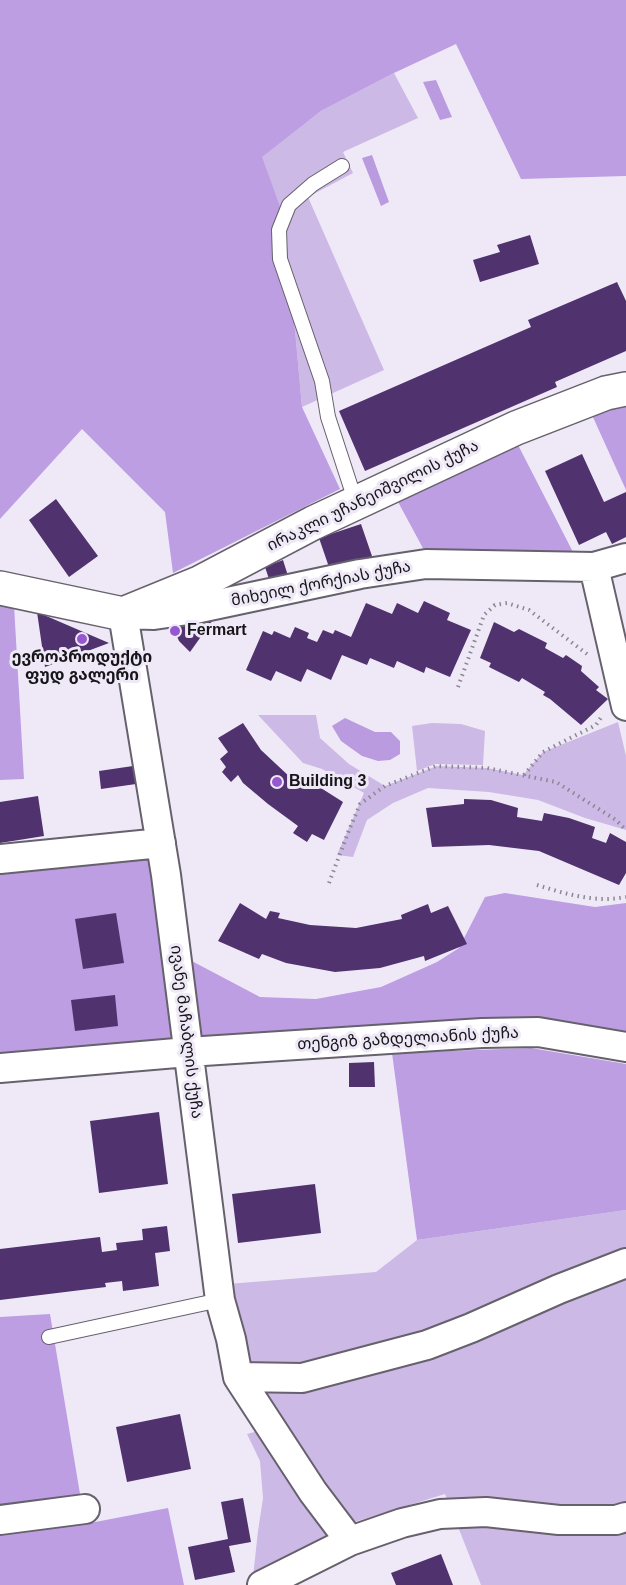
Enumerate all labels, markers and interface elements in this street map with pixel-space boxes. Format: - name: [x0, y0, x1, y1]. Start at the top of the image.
- street label: ირაკლი უჩანეიშვილის ქუჩა: [264, 436, 482, 556]
- street label: მიხეილ ქორქიას ქუჩა: [230, 557, 412, 611]
- place label: Fermart: [187, 621, 247, 641]
- marker: Fermart: [168, 624, 182, 638]
- marker: ევროპროდუქტი ფუდ გალერი: [75, 632, 89, 646]
- place label: ევროპროდუქტი ფუდ გალერი: [12, 648, 152, 686]
- place label: Building 3: [289, 772, 366, 792]
- marker: Building 3: [270, 775, 284, 789]
- street label: ივანე მაჩაბლის ქუჩა: [166, 944, 206, 1120]
- street label: თენგიზ გაზდელიანის ქუჩა: [297, 1024, 519, 1054]

